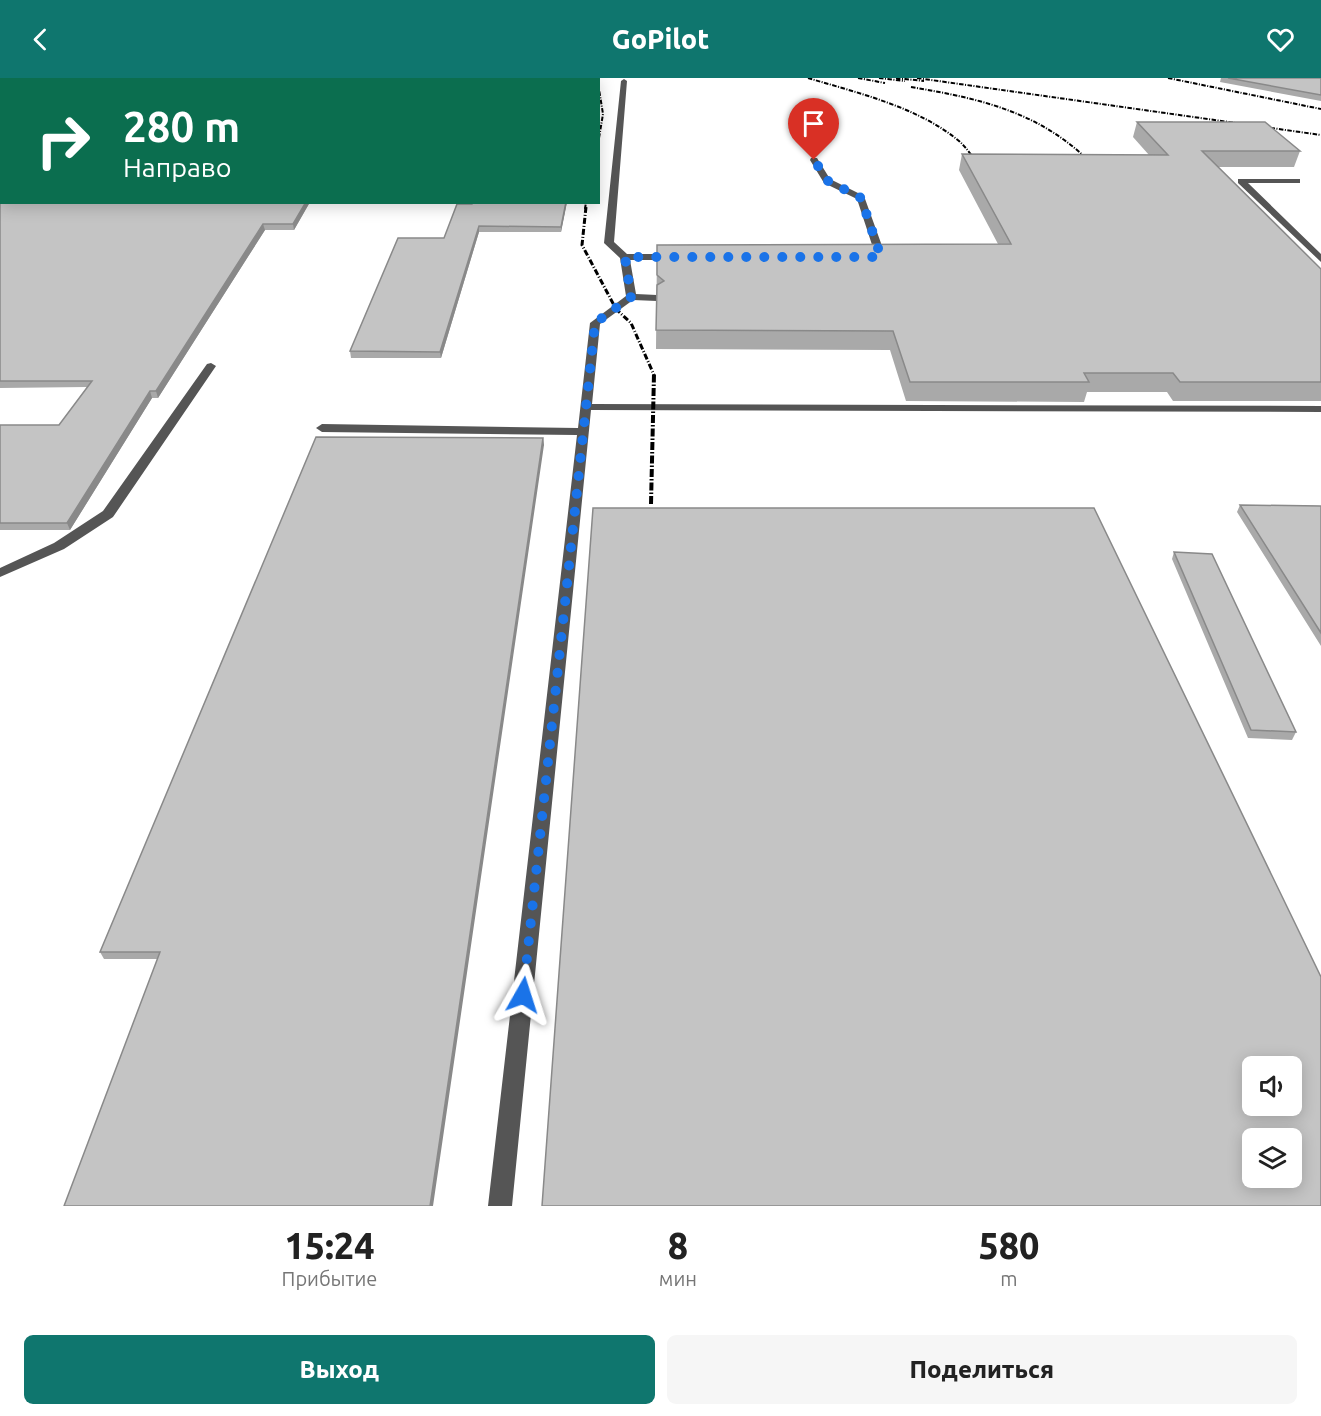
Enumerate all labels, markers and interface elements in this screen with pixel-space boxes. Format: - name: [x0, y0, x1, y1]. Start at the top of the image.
- icon: back: [24, 23, 57, 56]
- icon: heart: [1264, 23, 1297, 56]
- text: GoPilot: [612, 24, 709, 54]
- pin: [788, 98, 839, 160]
- icon: right: [24, 102, 102, 180]
- text: 280 m: [123, 103, 240, 150]
- icon: arrive: [797, 107, 830, 140]
- text: Направо: [123, 152, 232, 182]
- position arrow: [491, 963, 555, 1027]
- map controls: [1242, 1056, 1302, 1188]
- button: sound: [1242, 1056, 1302, 1116]
- button: layers: [1242, 1128, 1302, 1188]
- text: 15:24: [284, 1225, 374, 1266]
- text: 8: [668, 1225, 688, 1266]
- text: 580: [978, 1225, 1039, 1266]
- text: Прибытие: [282, 1267, 377, 1290]
- text: мин: [659, 1267, 697, 1290]
- text: m: [1000, 1267, 1018, 1290]
- button: Выход: [24, 1335, 655, 1404]
- button: Поделиться: [667, 1335, 1297, 1404]

